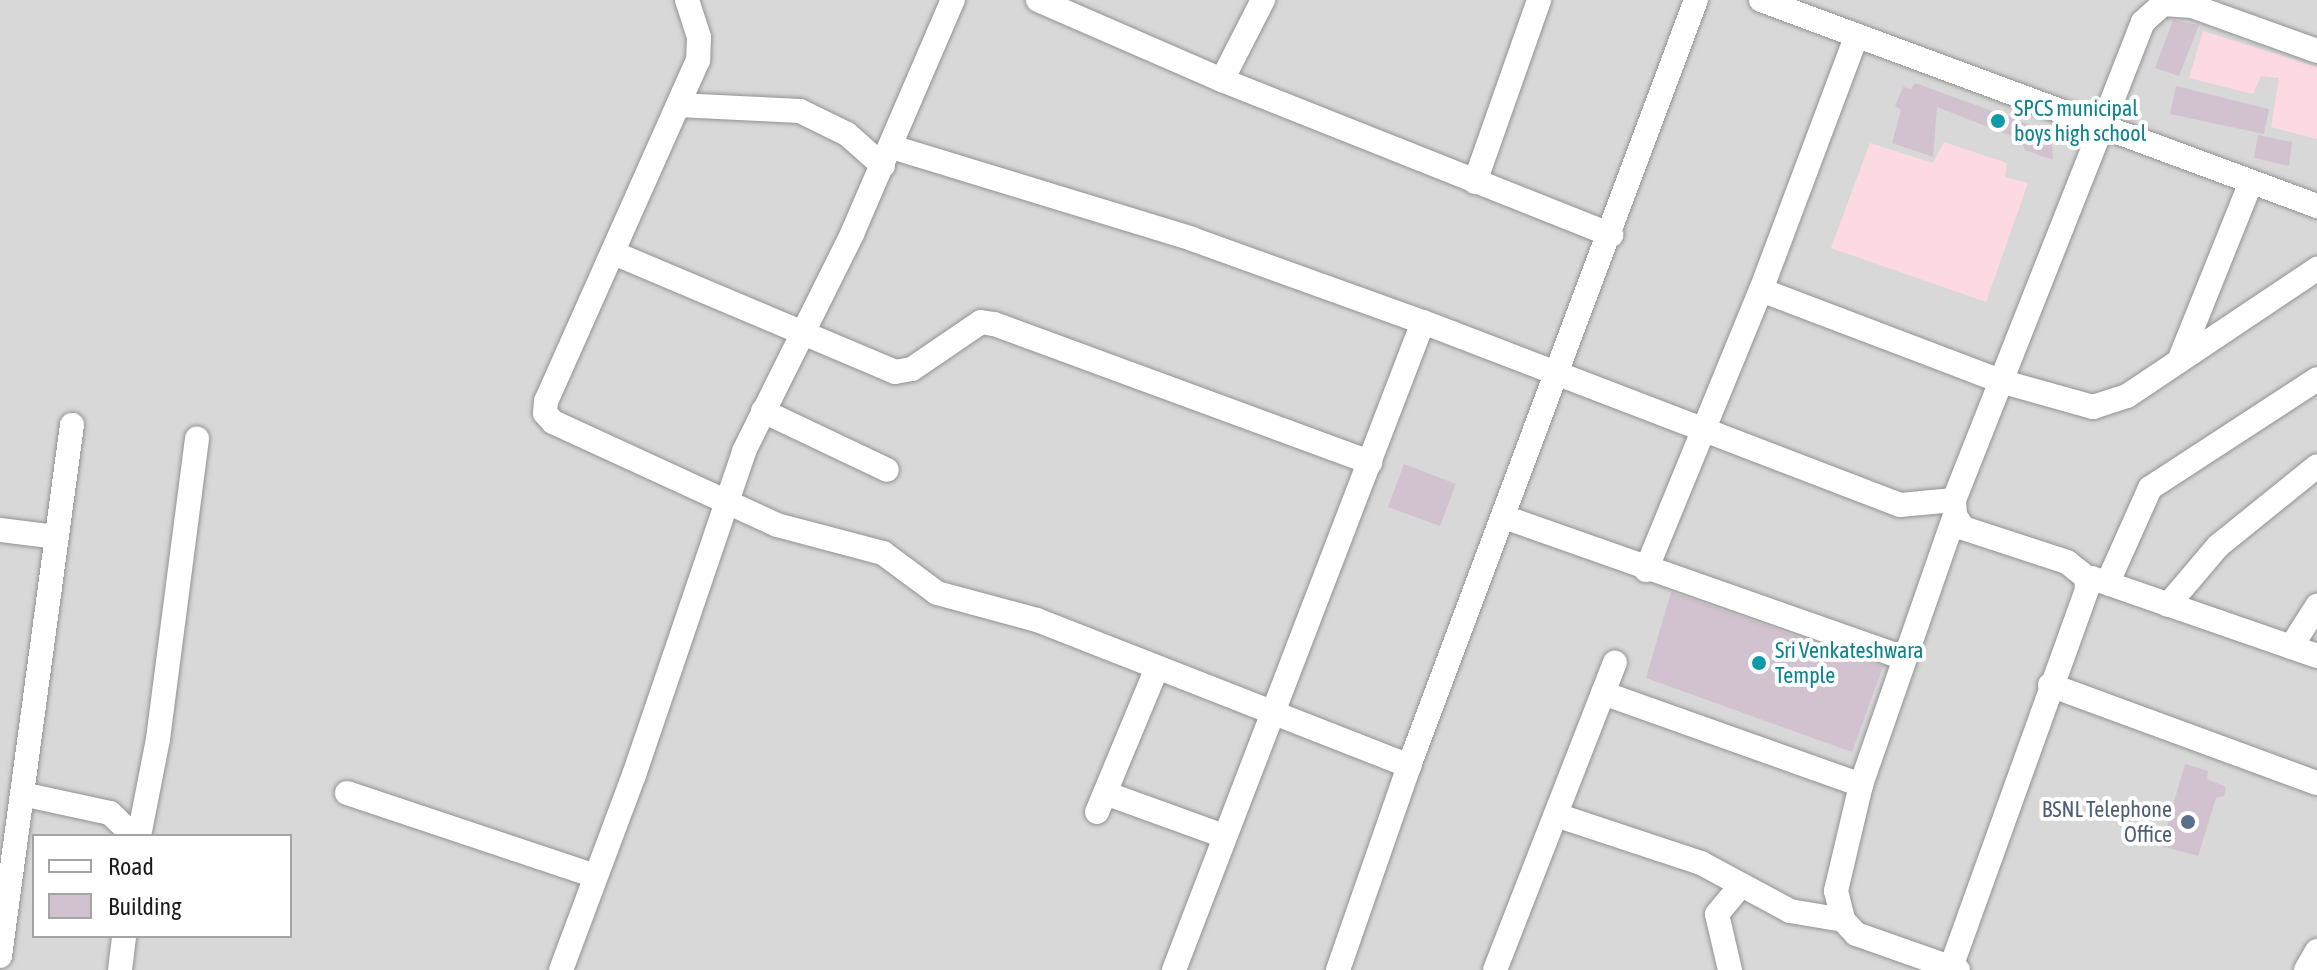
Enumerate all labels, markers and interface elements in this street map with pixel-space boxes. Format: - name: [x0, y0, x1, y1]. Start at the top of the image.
- place label: SPCS municipal boys high school: [2014, 95, 2146, 146]
- marker: SPCS municipal boys high school: [1989, 112, 2007, 130]
- place label: Sri Venkateshwara Temple: [1775, 637, 1923, 688]
- marker: Sri Venkateshwara Temple: [1750, 654, 1768, 672]
- place label: BSNL Telephone Office: [2042, 796, 2172, 848]
- marker: BSNL Telephone Office: [2179, 813, 2197, 831]
- legend: [32, 834, 292, 938]
- text: Road: [108, 853, 154, 880]
- text: Building: [108, 893, 181, 920]

